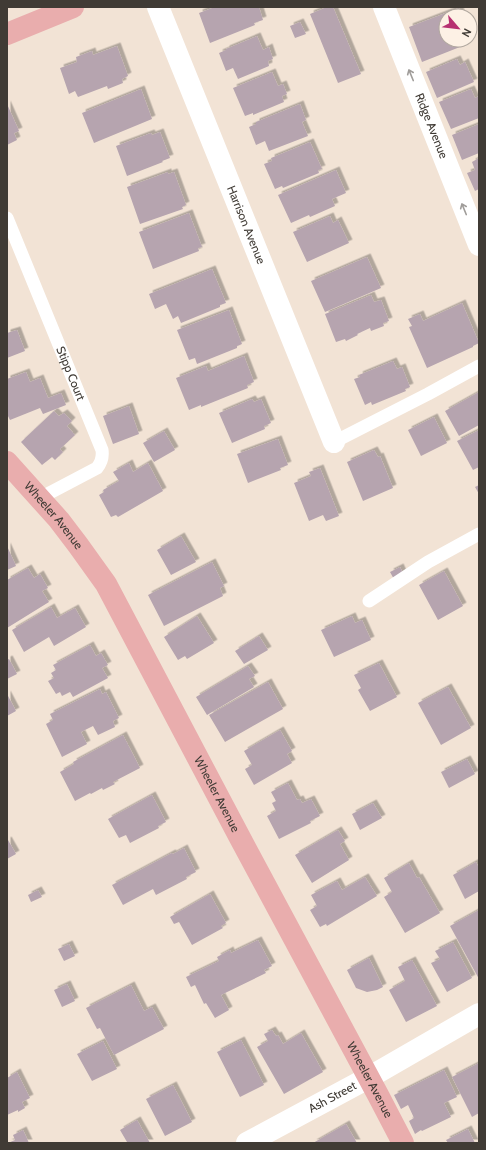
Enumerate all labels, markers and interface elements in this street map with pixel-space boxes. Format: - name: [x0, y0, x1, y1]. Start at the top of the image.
- north arrow: [438, 8, 478, 48]
- text: N: [459, 26, 475, 39]
- one-way arrow: [407, 70, 414, 82]
- street label: Ridge Avenue: [412, 91, 452, 161]
- street label: Harrison Avenue: [224, 183, 269, 266]
- one-way arrow: [460, 204, 468, 216]
- street label: Stipp Court: [53, 344, 89, 403]
- street label: Wheeler Avenue: [21, 478, 87, 552]
- street label: Wheeler Avenue: [191, 753, 244, 835]
- street label: Wheeler Avenue: [344, 1039, 396, 1120]
- street label: Ash Street: [306, 1078, 359, 1116]

